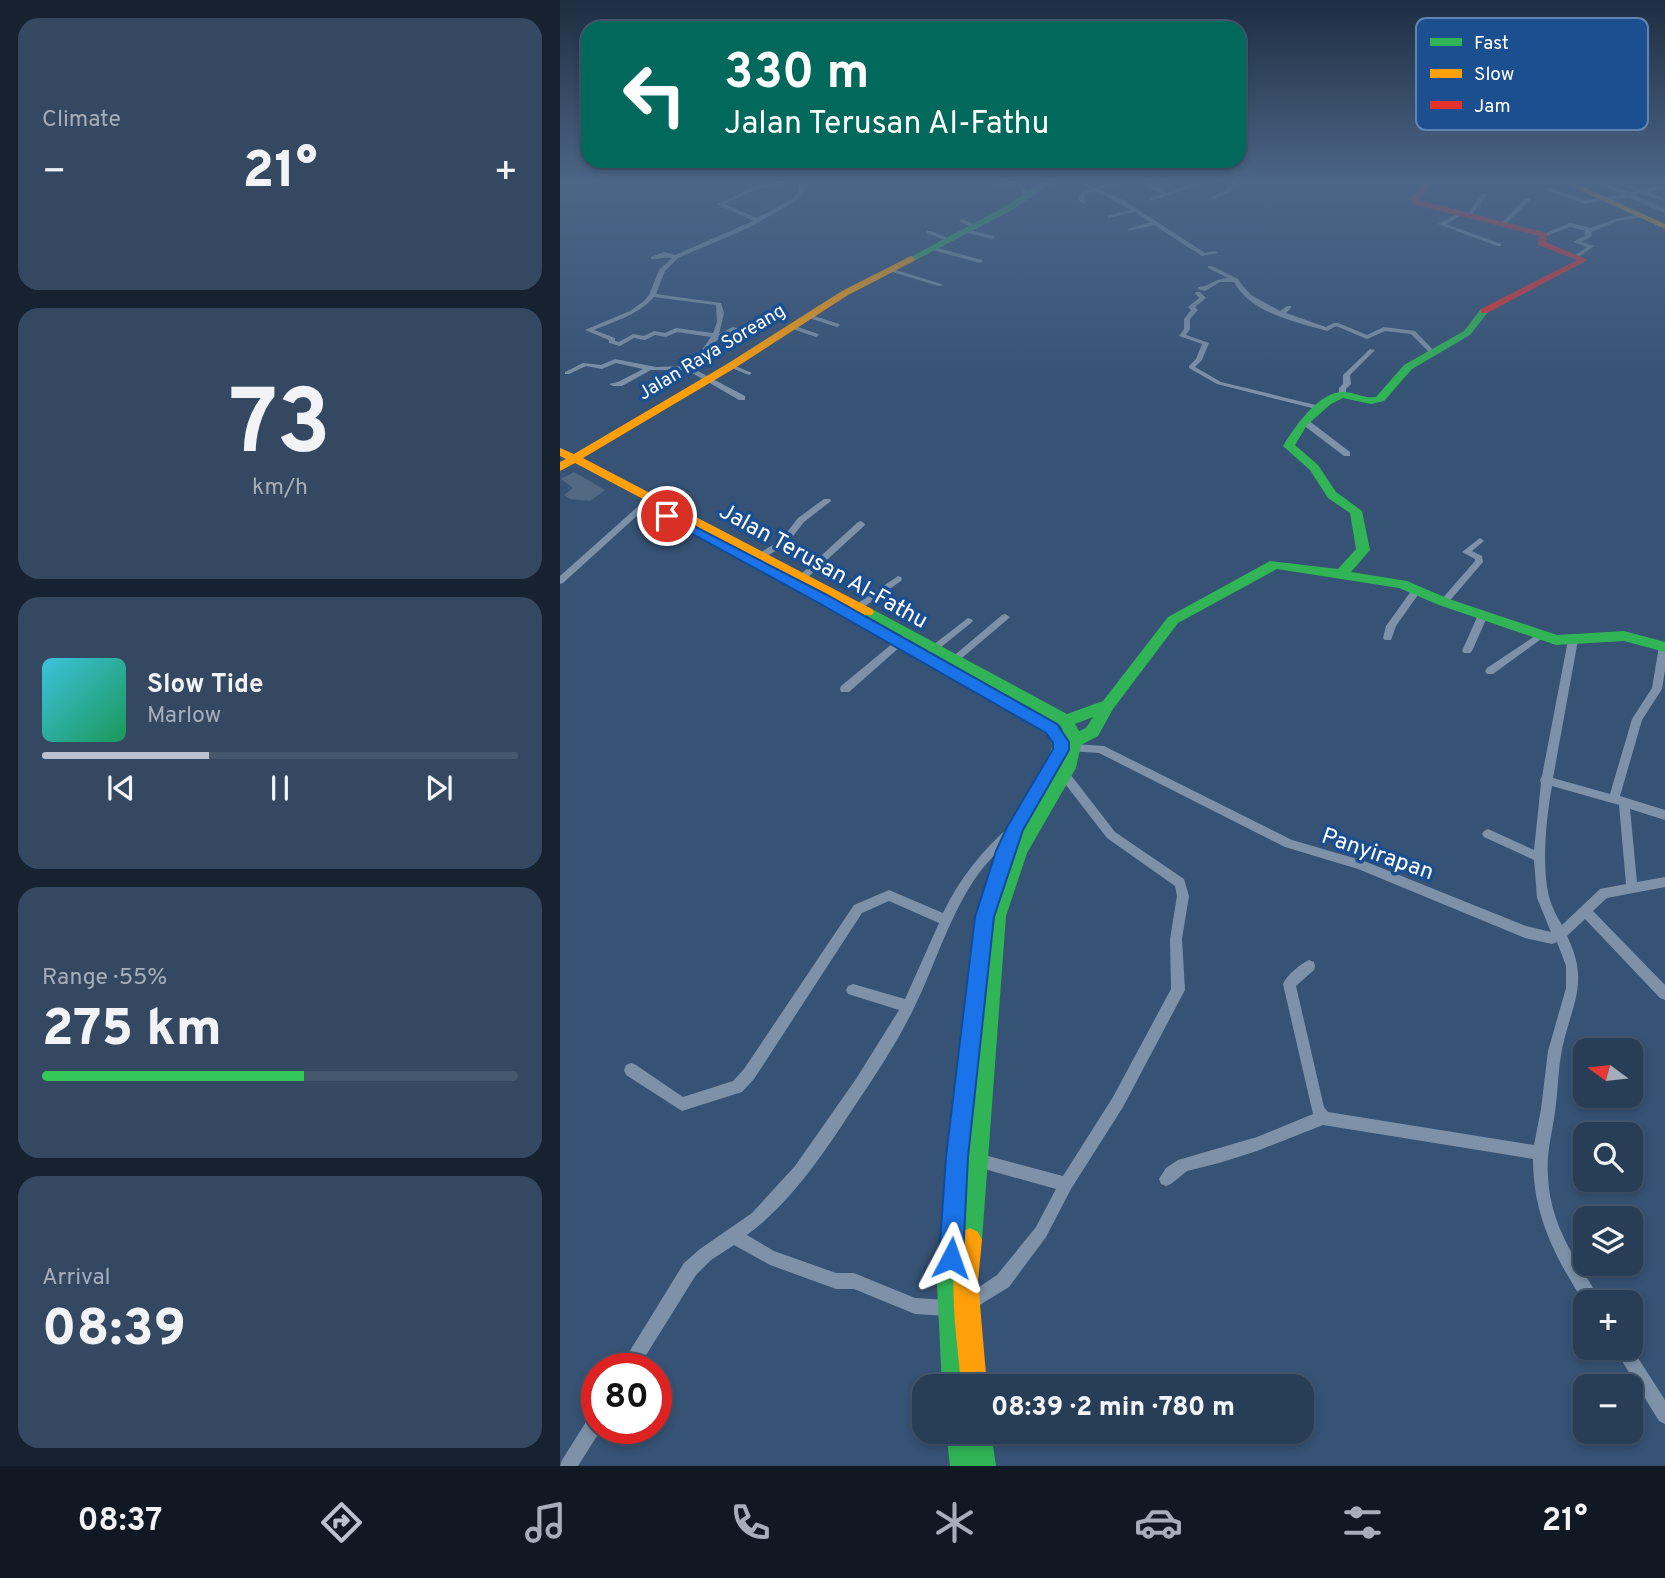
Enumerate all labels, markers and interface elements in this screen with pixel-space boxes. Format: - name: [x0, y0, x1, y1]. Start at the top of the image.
- legend: [1416, 18, 1648, 130]
- text: Fast: [1474, 32, 1509, 56]
- text: 330 m: [724, 44, 869, 106]
- icon: left: [609, 49, 700, 140]
- text: Slow: [1474, 63, 1514, 87]
- text: Jam: [1474, 95, 1511, 119]
- text: Jalan Terusan Al-Fathu: [724, 105, 1050, 145]
- text: Climate: [42, 106, 121, 135]
- text: 21°: [243, 140, 317, 206]
- text: −: [42, 149, 67, 198]
- text: +: [493, 149, 518, 198]
- street label: Jalan Raya Soreang: [634, 299, 790, 406]
- text: 73: [229, 371, 331, 486]
- text: km/h: [252, 474, 308, 503]
- pin: [637, 486, 697, 546]
- icon: arrive: [648, 497, 686, 535]
- street label: Jalan Terusan Al-Fathu: [713, 498, 932, 637]
- text: Slow Tide: [147, 669, 264, 702]
- text: Marlow: [147, 702, 221, 731]
- icon: previous: [102, 769, 140, 807]
- icon: pause: [261, 769, 299, 807]
- icon: next: [420, 769, 458, 807]
- street label: Panyirapan: [1317, 823, 1437, 888]
- text: Range · 55%: [42, 964, 167, 993]
- text: 275 km: [42, 998, 222, 1064]
- north arrow: [1573, 1038, 1643, 1108]
- map controls: [1573, 1038, 1643, 1444]
- button: search: [1573, 1122, 1643, 1192]
- button: layers: [1573, 1206, 1643, 1276]
- position arrow: [914, 1221, 988, 1295]
- text: Arrival: [42, 1264, 111, 1293]
- button: +: [1573, 1290, 1643, 1360]
- text: 08:39: [42, 1298, 186, 1364]
- speed limit sign: 80: [581, 1353, 672, 1444]
- button: −: [1573, 1374, 1643, 1444]
- text: 08:39 · 2 min · 780 m: [991, 1392, 1235, 1425]
- icon: directions: [317, 1498, 366, 1547]
- icon: music: [521, 1498, 570, 1547]
- icon: phone: [726, 1498, 775, 1547]
- icon: climate: [930, 1498, 979, 1547]
- icon: car: [1134, 1498, 1183, 1547]
- icon: filters: [1338, 1498, 1387, 1547]
- text: 08:37: [78, 1502, 162, 1542]
- text: 21°: [1542, 1502, 1587, 1542]

